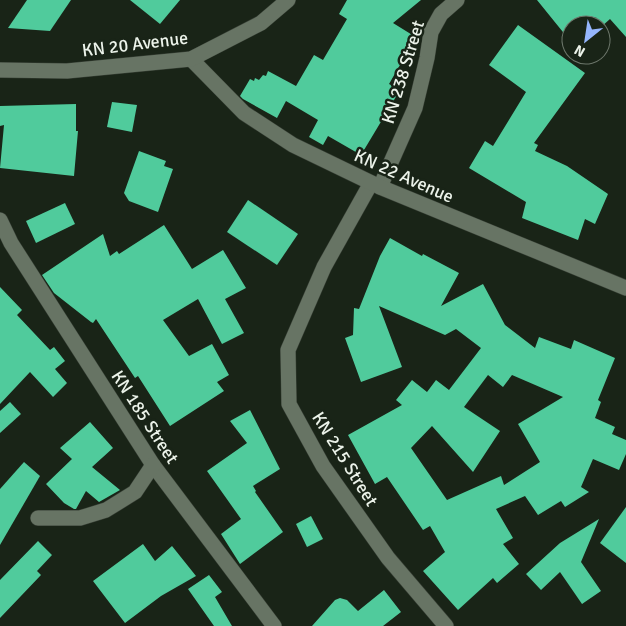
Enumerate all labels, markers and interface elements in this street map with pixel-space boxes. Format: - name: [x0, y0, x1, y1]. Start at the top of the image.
- north arrow: [561, 15, 611, 65]
- street label: KN 238 Street: [377, 18, 429, 126]
- street label: KN 20 Avenue: [81, 27, 189, 61]
- text: N: [571, 41, 588, 61]
- street label: KN 22 Avenue: [351, 144, 457, 208]
- street label: KN 185 Street: [107, 366, 183, 468]
- street label: KN 215 Street: [307, 408, 383, 510]

